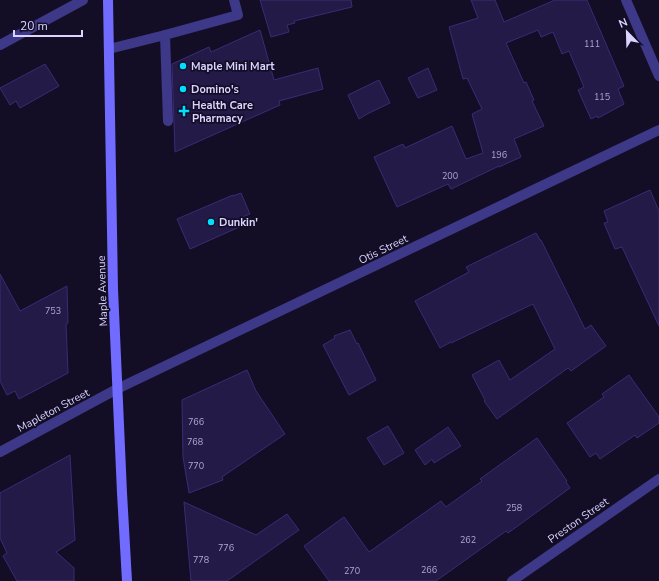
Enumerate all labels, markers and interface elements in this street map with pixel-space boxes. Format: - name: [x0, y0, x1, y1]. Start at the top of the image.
- scale bar: [14, 12, 82, 38]
- north arrow: [607, 12, 647, 52]
- text: N: [617, 15, 630, 32]
- text: 20 m: [20, 18, 48, 34]
- house number: 111: [584, 38, 600, 50]
- place label: Maple Mini Mart: [191, 59, 275, 74]
- marker: Maple Mini Mart: [178, 61, 188, 71]
- place label: Domino's: [191, 82, 239, 97]
- marker: Domino's: [178, 84, 188, 94]
- house number: 115: [594, 91, 610, 103]
- place label: Health Care Pharmacy: [192, 98, 253, 126]
- marker: Health Care Pharmacy: [179, 106, 189, 116]
- house number: 196: [491, 149, 507, 161]
- house number: 200: [442, 170, 458, 182]
- place label: Dunkin': [219, 215, 258, 230]
- marker: Dunkin': [206, 217, 216, 227]
- street label: Otis Street: [356, 231, 410, 268]
- street label: Maple Avenue: [94, 255, 111, 327]
- house number: 753: [45, 305, 61, 317]
- street label: Mapleton Street: [15, 385, 92, 436]
- house number: 766: [188, 416, 204, 428]
- house number: 768: [187, 436, 203, 448]
- house number: 770: [188, 460, 204, 472]
- street label: Preston Street: [545, 494, 612, 547]
- house number: 258: [506, 502, 522, 514]
- house number: 262: [460, 534, 476, 546]
- house number: 776: [218, 542, 234, 554]
- house number: 778: [193, 554, 209, 566]
- house number: 266: [421, 564, 437, 576]
- house number: 270: [344, 565, 360, 577]

